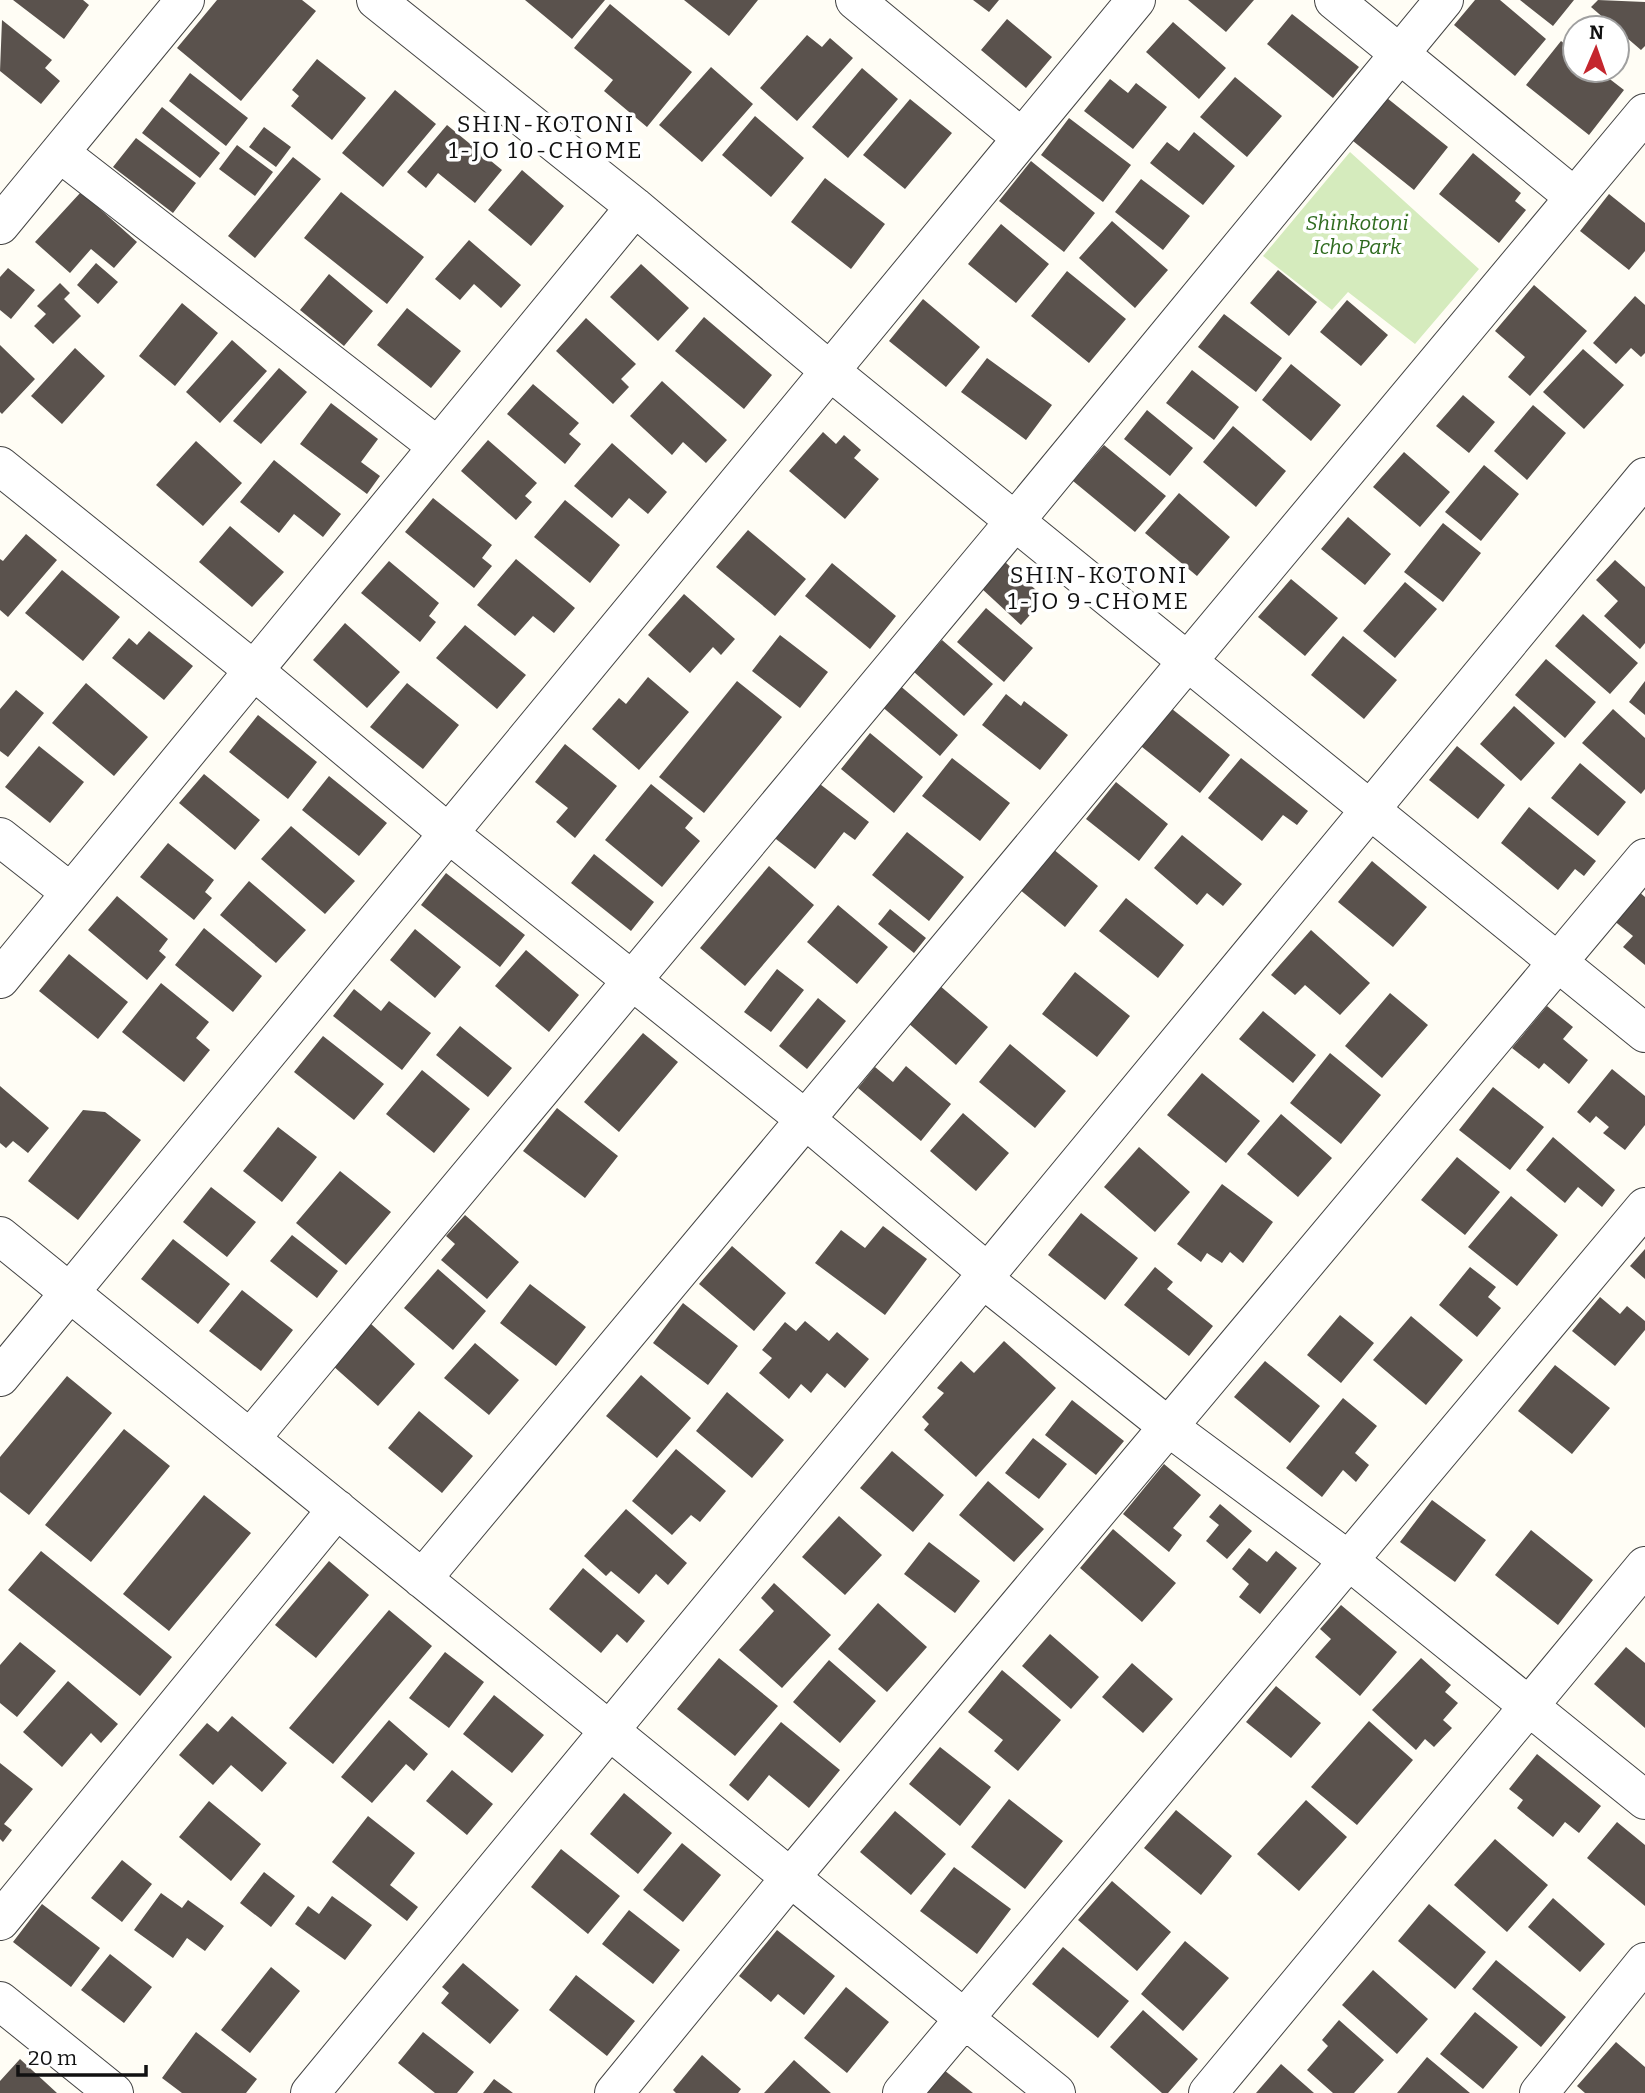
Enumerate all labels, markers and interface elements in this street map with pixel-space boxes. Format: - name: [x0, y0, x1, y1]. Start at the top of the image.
- north arrow: [1561, 14, 1631, 84]
- text: N: [1589, 21, 1605, 44]
- district label: SHIN-KOTONI 1-JO 10-CHOME: [449, 110, 643, 164]
- park label: Shinkotoni Icho Park: [1305, 210, 1409, 260]
- district label: SHIN-KOTONI 1-JO 9-CHOME: [1008, 561, 1190, 615]
- scale bar: [18, 2034, 145, 2078]
- text: 20 m: [28, 2045, 77, 2071]

